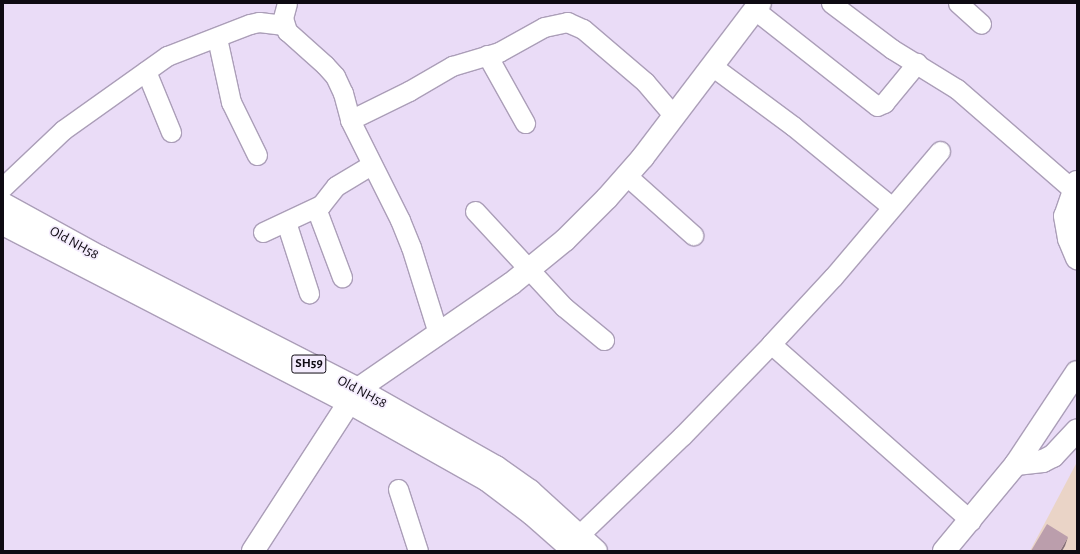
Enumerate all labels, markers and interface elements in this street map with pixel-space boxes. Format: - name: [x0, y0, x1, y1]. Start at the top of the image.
- street label: Old NH58: [47, 223, 101, 263]
- road number: SH59: [291, 353, 327, 375]
- street label: Old NH58: [334, 372, 390, 412]

